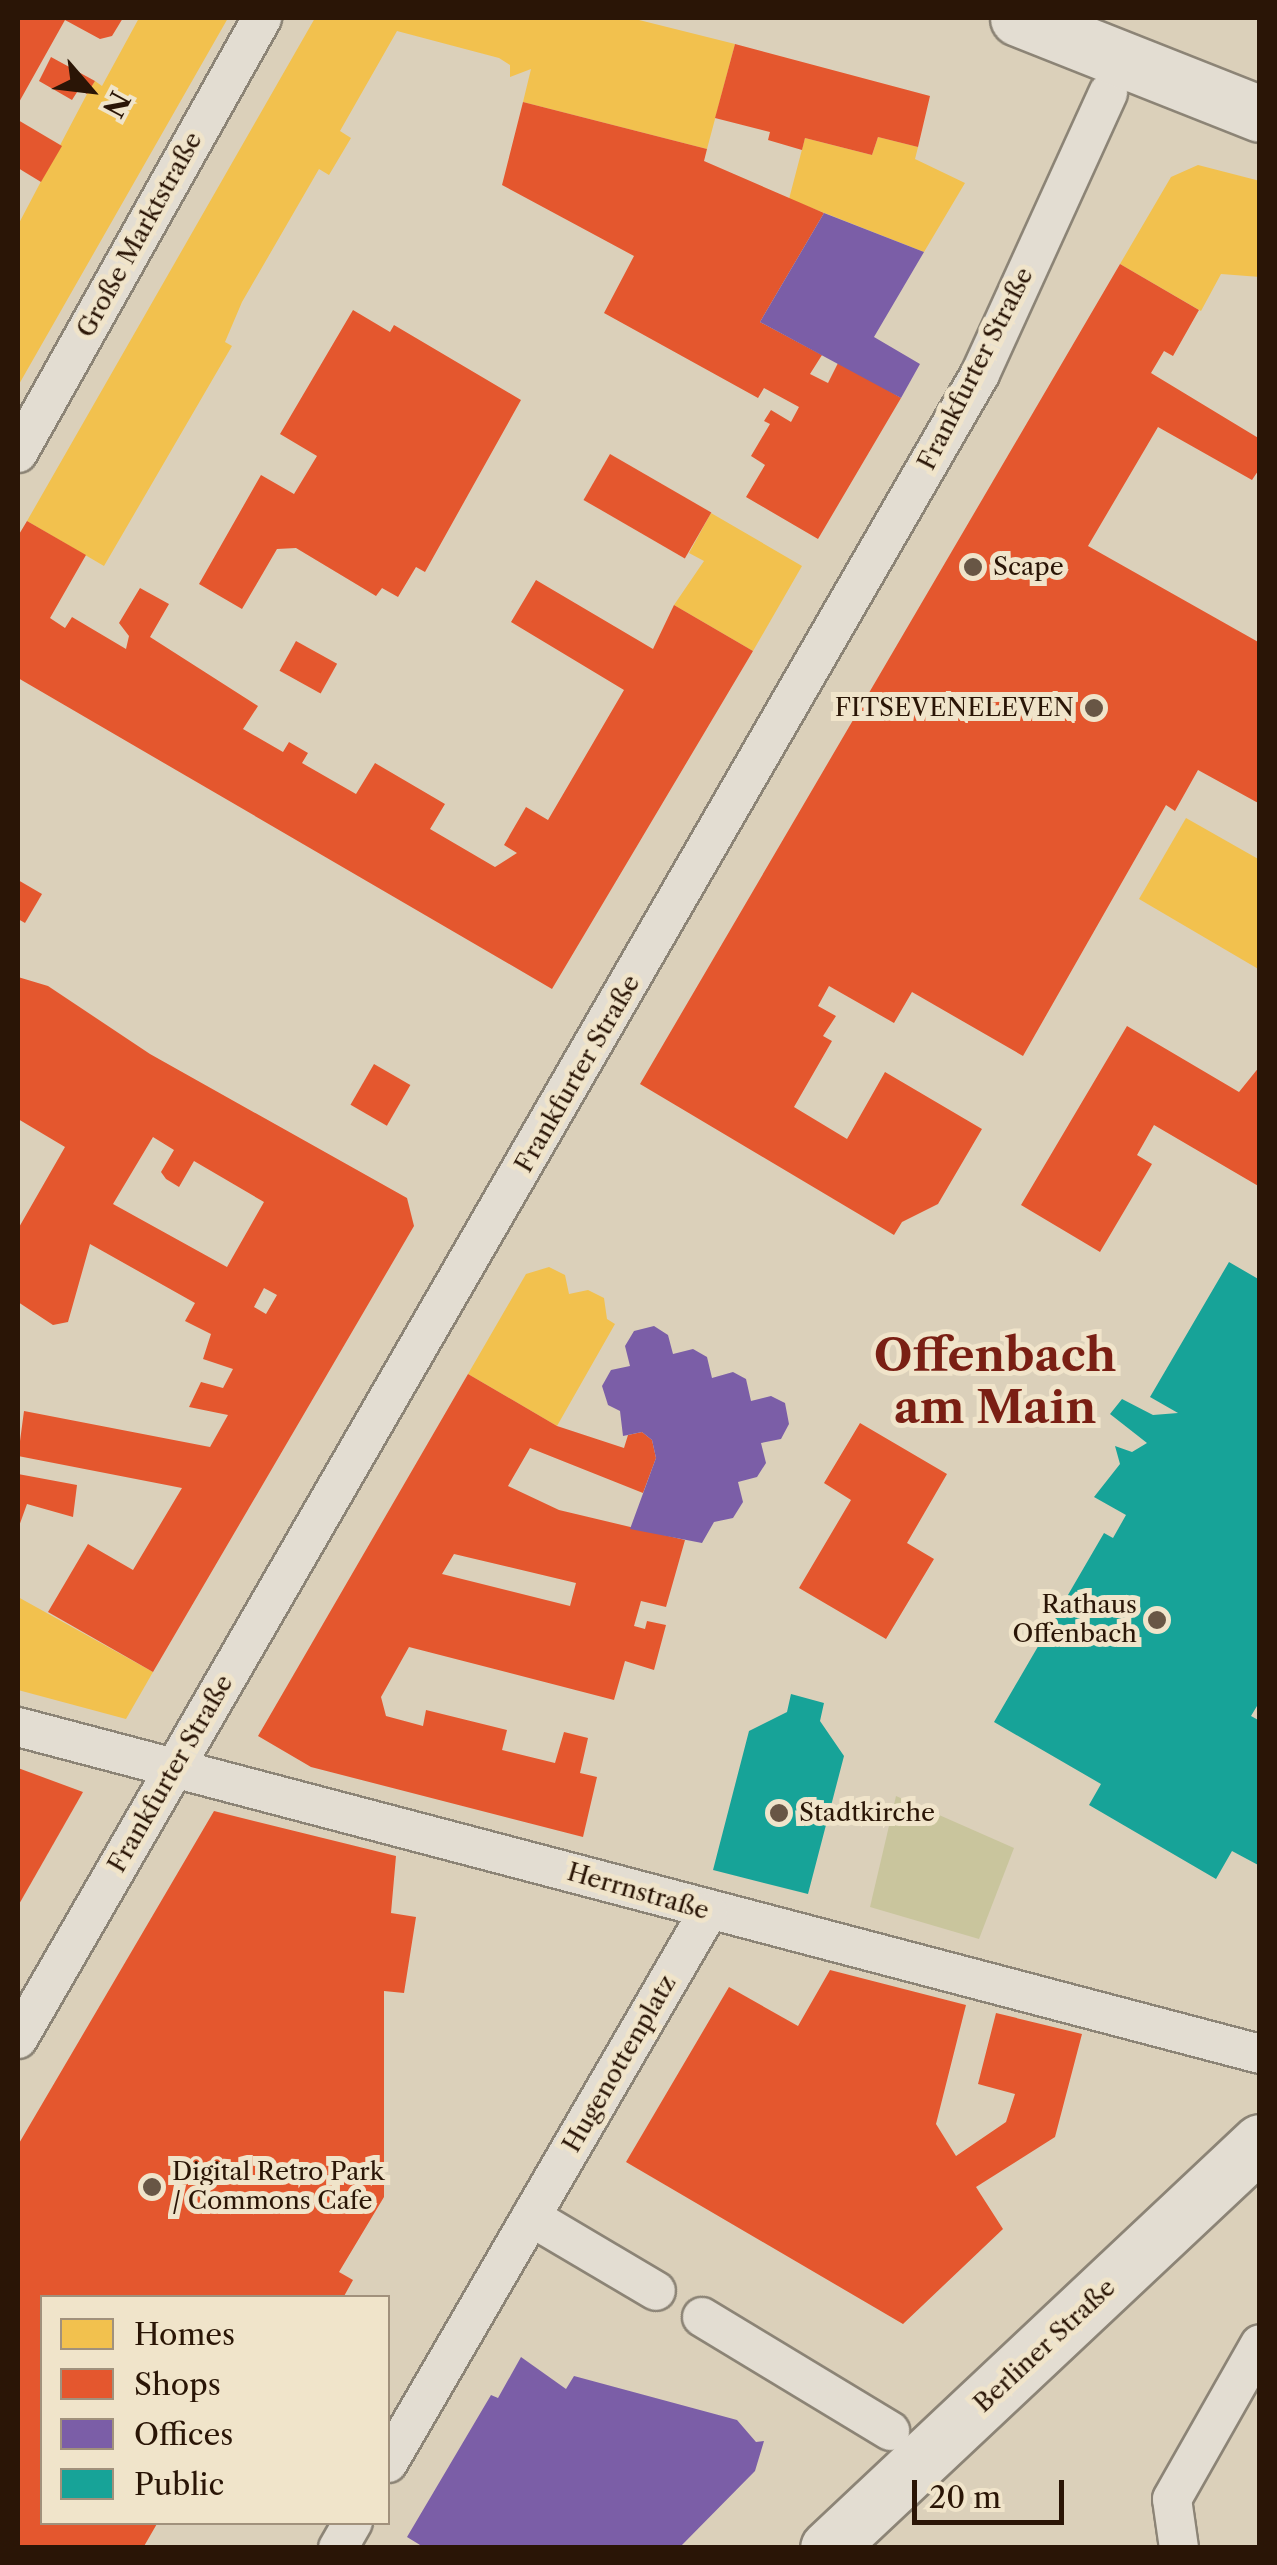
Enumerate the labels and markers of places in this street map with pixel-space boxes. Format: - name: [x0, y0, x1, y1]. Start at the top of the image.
- place label: Scape: [993, 552, 1064, 582]
- marker: Scape: [962, 556, 984, 578]
- place label: FITSEVENELEVEN: [835, 693, 1074, 723]
- marker: FITSEVENELEVEN: [1083, 697, 1105, 719]
- place label: Rathaus Offenbach: [1013, 1591, 1137, 1650]
- marker: Rathaus Offenbach: [1146, 1609, 1168, 1631]
- place label: Stadtkirche: [799, 1798, 935, 1828]
- marker: Stadtkirche: [768, 1802, 790, 1824]
- place label: Digital Retro Park / Commons Cafe: [172, 2158, 384, 2217]
- marker: Digital Retro Park / Commons Cafe: [141, 2176, 163, 2198]

